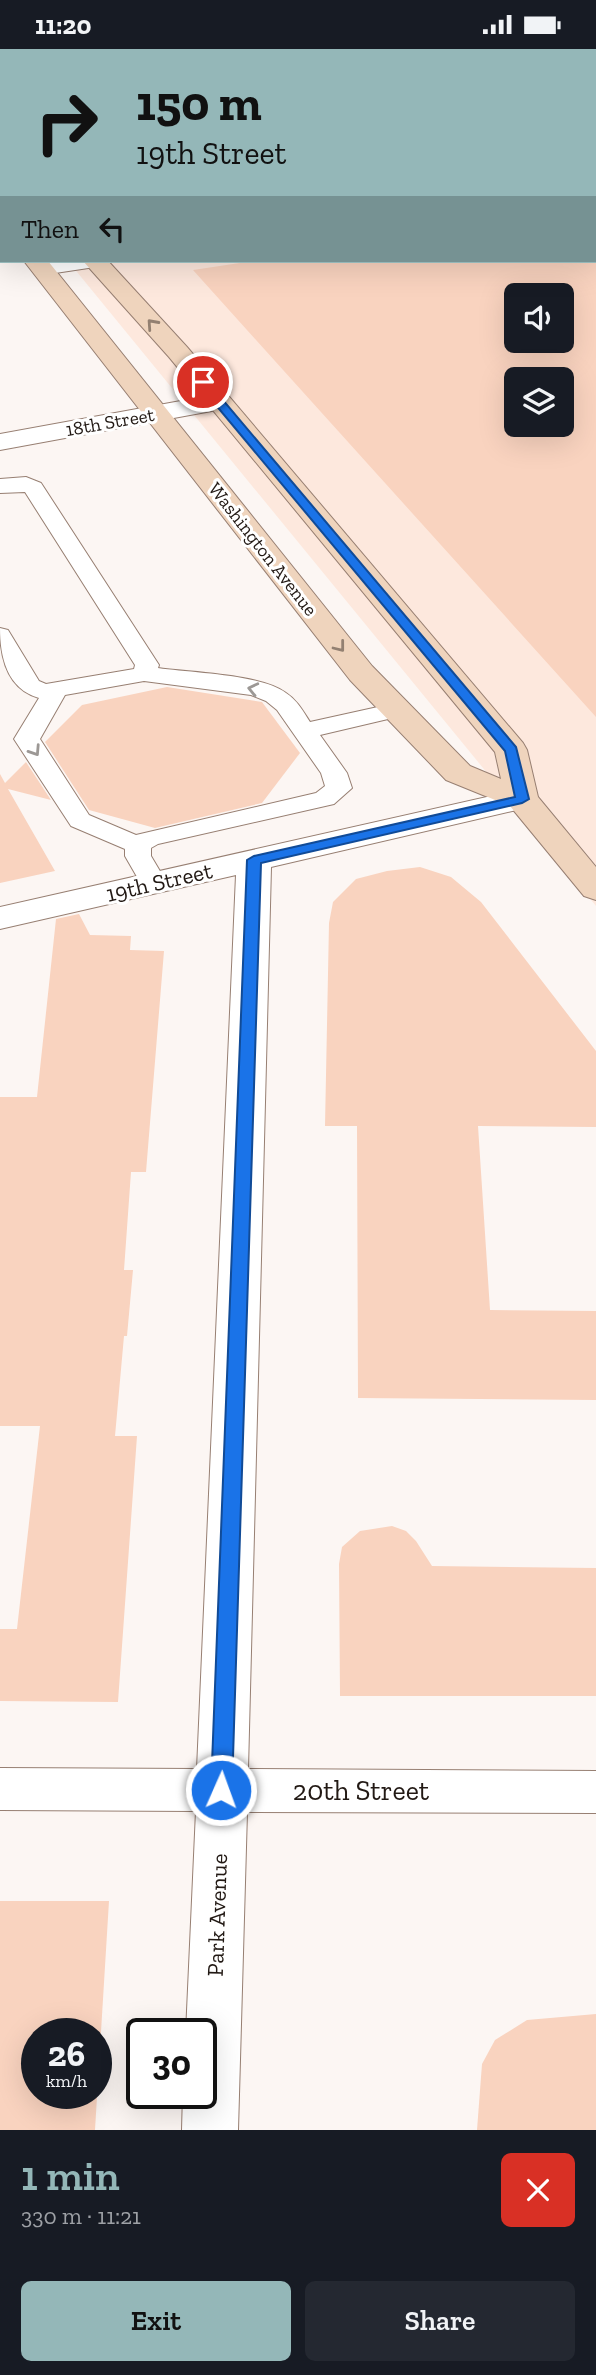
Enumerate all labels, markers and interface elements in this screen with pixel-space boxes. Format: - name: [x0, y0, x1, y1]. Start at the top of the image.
- text: 11:20: [35, 9, 91, 41]
- text: 150 m: [136, 74, 262, 133]
- icon: right: [21, 77, 112, 168]
- text: 19th Street: [136, 134, 286, 172]
- icon: left: [93, 210, 131, 248]
- text: Then: [21, 213, 79, 245]
- map controls: [504, 283, 574, 437]
- button: sound: [504, 283, 574, 353]
- one-way arrow: [148, 319, 161, 332]
- pin: [173, 352, 233, 412]
- icon: arrive: [184, 363, 222, 401]
- button: layers: [504, 367, 574, 437]
- street label: 18th Street: [64, 403, 156, 441]
- street label: Washington Avenue: [204, 478, 322, 620]
- one-way arrow: [332, 639, 345, 652]
- one-way arrow: [247, 683, 259, 697]
- one-way arrow: [27, 743, 40, 756]
- street label: 19th Street: [103, 856, 215, 908]
- position arrow: [184, 1753, 258, 1827]
- street label: 20th Street: [293, 1774, 430, 1807]
- street label: Park Avenue: [201, 1853, 233, 1977]
- speed limit sign: 30: [126, 2018, 217, 2109]
- text: 26: [48, 2033, 85, 2075]
- text: km/h: [46, 2070, 87, 2092]
- text: 1 min: [21, 2150, 120, 2201]
- button: close: [501, 2153, 575, 2227]
- text: 330 m · 11:21: [21, 2202, 141, 2230]
- button: Exit: [21, 2281, 291, 2361]
- button: Share: [305, 2281, 575, 2361]

